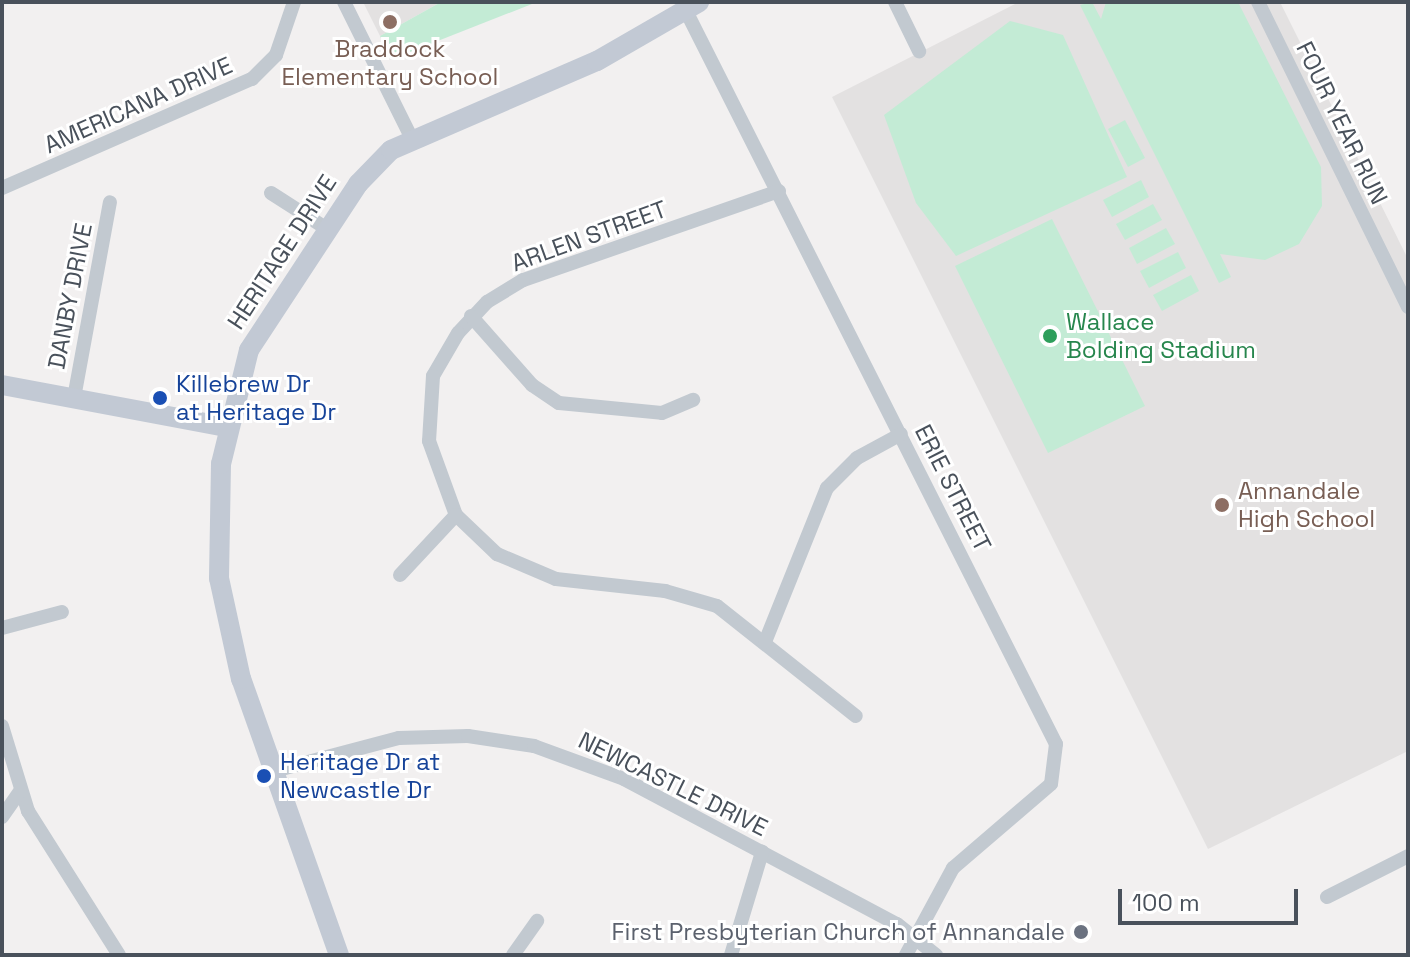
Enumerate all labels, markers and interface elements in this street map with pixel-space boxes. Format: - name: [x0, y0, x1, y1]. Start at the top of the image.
- marker: Braddock Elementary School: [381, 13, 399, 31]
- place label: Braddock Elementary School: [282, 35, 498, 91]
- street label: FOUR YEAR RUN: [1290, 37, 1394, 209]
- street label: AMERICANA DRIVE: [39, 51, 237, 159]
- street label: HERITAGE DRIVE: [221, 169, 343, 335]
- street label: ARLEN STREET: [507, 195, 671, 277]
- street label: DANBY DRIVE: [42, 220, 98, 372]
- place label: Wallace Bolding Stadium: [1066, 308, 1256, 364]
- marker: Wallace Bolding Stadium: [1041, 327, 1059, 345]
- place label: Killebrew Dr at Heritage Dr: [176, 370, 336, 426]
- marker: Killebrew Dr at Heritage Dr: [151, 389, 169, 407]
- street label: ERIE STREET: [909, 420, 997, 556]
- place label: Annandale High School: [1238, 477, 1375, 533]
- marker: Annandale High School: [1213, 496, 1231, 514]
- street label: NEWCASTLE DRIVE: [574, 726, 772, 842]
- place label: Heritage Dr at Newcastle Dr: [280, 748, 440, 804]
- marker: Heritage Dr at Newcastle Dr: [255, 767, 273, 785]
- scale bar: [1122, 873, 1302, 923]
- text: 100 m: [1132, 887, 1200, 918]
- place label: First Presbyterian Church of Annandale: [611, 918, 1065, 946]
- marker: First Presbyterian Church of Annandale: [1072, 923, 1090, 941]

